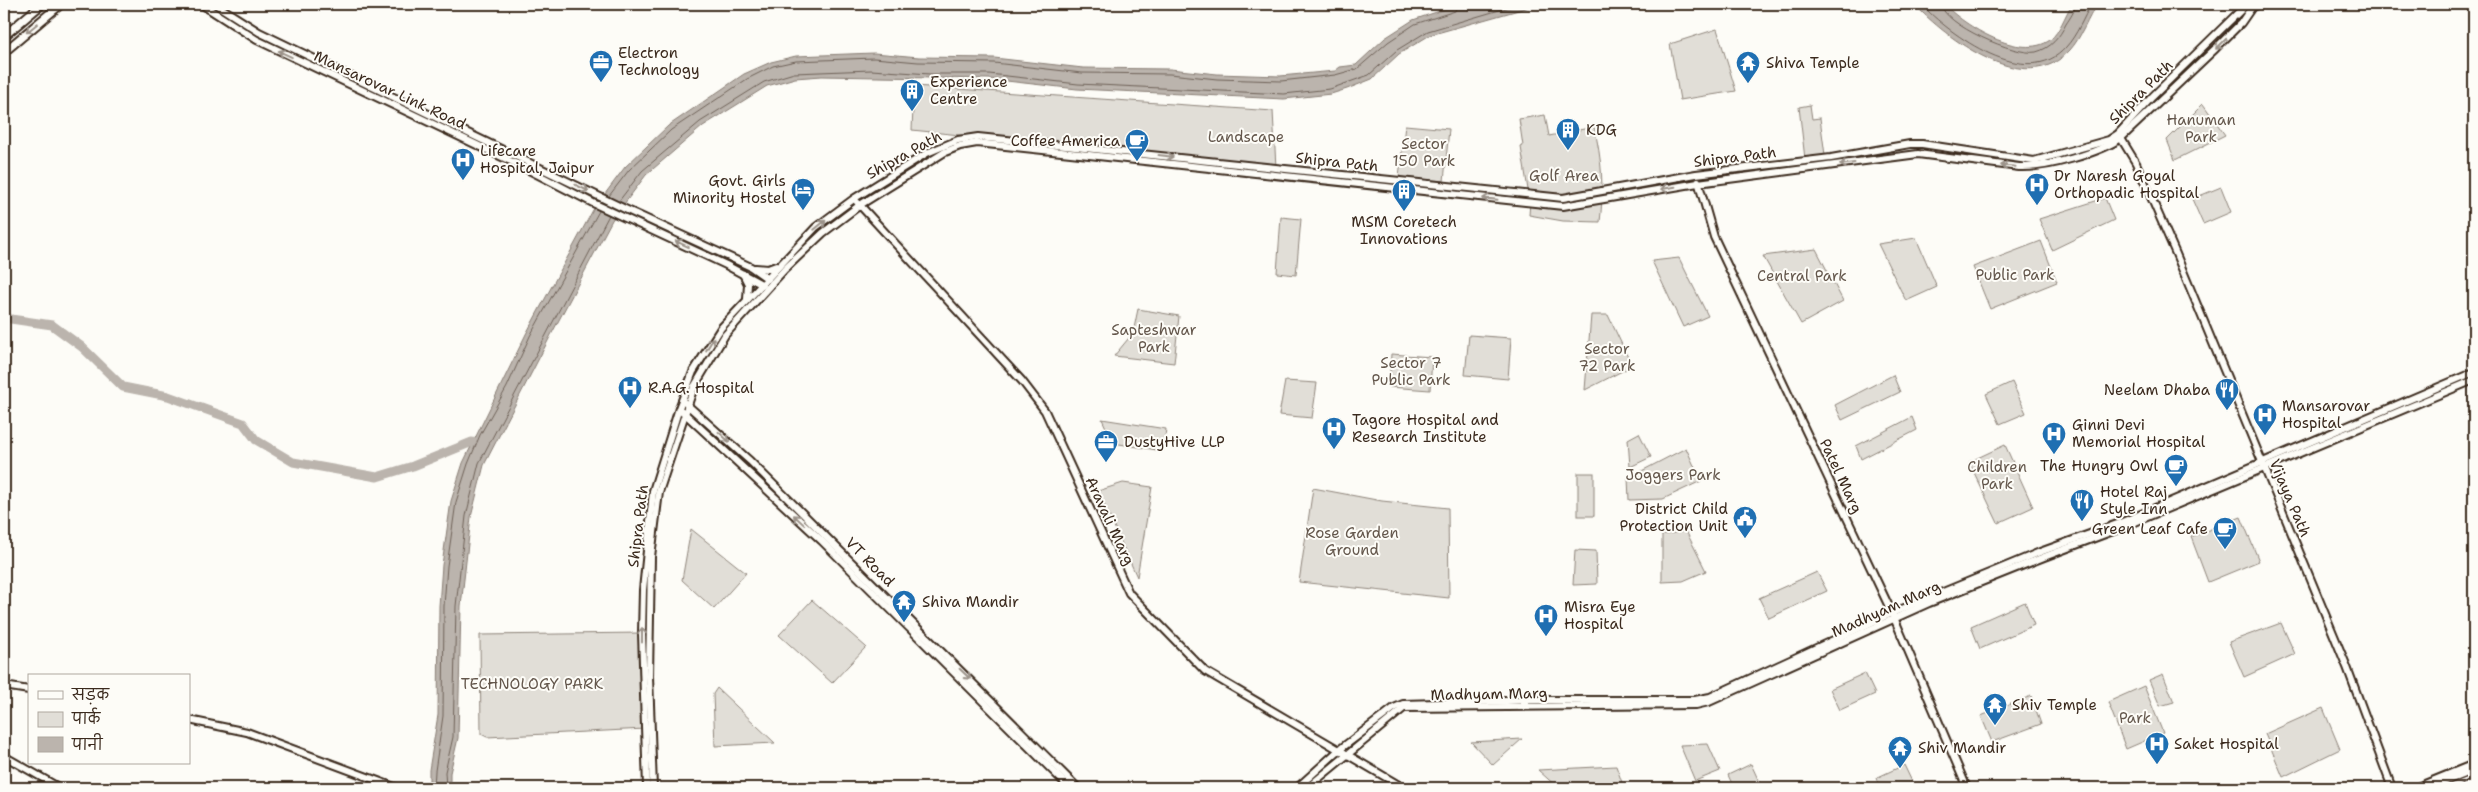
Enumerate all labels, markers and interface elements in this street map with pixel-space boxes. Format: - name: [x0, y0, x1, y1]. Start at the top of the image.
- one-way arrow: [26, 22, 39, 33]
- one-way arrow: [2214, 38, 2227, 50]
- place label: Electron Technology: [618, 43, 700, 80]
- street label: Mansarovar Link Road: [311, 46, 470, 134]
- one-way arrow: [278, 48, 293, 58]
- office icon: Electron Technology: [588, 49, 614, 83]
- temple icon: Shiva Temple: [1735, 50, 1761, 84]
- place label: Shiva Temple: [1766, 53, 1860, 73]
- street label: Shipra Path: [2104, 55, 2178, 129]
- place label: Experience Centre: [930, 72, 1008, 109]
- building icon: Experience Centre: [899, 78, 925, 112]
- park label: Hanuman Park: [2166, 110, 2236, 147]
- building icon: KDG: [1555, 117, 1581, 151]
- place label: KDG: [1586, 120, 1617, 140]
- street label: Shipra Path: [863, 126, 945, 184]
- park label: Landscape: [1208, 127, 1284, 147]
- cafe icon: Coffee America: [1124, 128, 1150, 162]
- place label: Coffee America: [1011, 131, 1121, 151]
- park label: Sector 150 Park: [1393, 134, 1455, 171]
- place label: Lifecare Hospital, Jaipur: [480, 141, 595, 178]
- street label: Shipra Path: [1692, 142, 1778, 172]
- hospital icon: Lifecare Hospital, Jaipur: [450, 147, 476, 181]
- street label: Shipra Path: [1295, 148, 1379, 176]
- one-way arrow: [1158, 151, 1174, 161]
- one-way arrow: [1839, 159, 1855, 169]
- one-way arrow: [2000, 161, 2016, 171]
- park label: Golf Area: [1529, 166, 1600, 186]
- place label: Dr Naresh Goyal Orthopadic Hospital: [2054, 166, 2199, 203]
- place label: Govt. Girls Minority Hostel: [673, 171, 786, 208]
- hospital icon: Dr Naresh Goyal Orthopadic Hospital: [2024, 172, 2050, 206]
- hotel icon: Govt. Girls Minority Hostel: [790, 177, 816, 211]
- building icon: MSM Coretech Innovations: [1391, 178, 1417, 212]
- one-way arrow: [574, 183, 589, 193]
- one-way arrow: [1661, 184, 1677, 193]
- one-way arrow: [1483, 194, 1499, 203]
- place label: MSM Coretech Innovations: [1351, 212, 1457, 249]
- one-way arrow: [813, 219, 826, 230]
- one-way arrow: [675, 239, 690, 248]
- park label: Public Park: [1975, 265, 2055, 285]
- park label: Central Park: [1757, 266, 1847, 286]
- park label: Sapteshwar Park: [1111, 320, 1197, 357]
- one-way arrow: [706, 337, 716, 351]
- park label: Sector 72 Park: [1578, 339, 1636, 376]
- park label: Sector 7 Public Park: [1371, 353, 1451, 390]
- hospital icon: R.A.G. Hospital: [617, 375, 643, 409]
- restaurant icon: Neelam Dhaba: [2214, 377, 2240, 411]
- place label: R.A.G. Hospital: [648, 378, 755, 398]
- place label: Neelam Dhaba: [2104, 380, 2211, 400]
- place label: Mansarovar Hospital: [2282, 396, 2370, 433]
- hospital icon: Mansarovar Hospital: [2252, 402, 2278, 436]
- place label: Tagore Hospital and Research Institute: [1352, 410, 1499, 447]
- place label: Ginni Devi Memorial Hospital: [2072, 415, 2206, 452]
- hospital icon: Tagore Hospital and Research Institute: [1321, 416, 1347, 450]
- hospital icon: Ginni Devi Memorial Hospital: [2041, 421, 2067, 455]
- office icon: DustyHive LLP: [1093, 429, 1119, 463]
- one-way arrow: [718, 431, 731, 443]
- place label: DustyHive LLP: [1124, 432, 1225, 452]
- street label: Patel Marg: [1815, 435, 1867, 517]
- cafe icon: The Hungry Owl: [2163, 453, 2189, 487]
- place label: The Hungry Owl: [2040, 456, 2158, 476]
- street label: Vijaya Path: [2265, 456, 2315, 540]
- park label: Children Park: [1967, 457, 2027, 494]
- park label: Joggers Park: [1625, 465, 1721, 485]
- street label: Aravali Marg: [1081, 474, 1139, 568]
- place label: Hotel Raj Style Inn: [2100, 482, 2167, 519]
- street label: Shipra Path: [623, 483, 653, 569]
- restaurant icon: Hotel Raj Style Inn: [2069, 488, 2095, 522]
- place label: District Child Protection Unit: [1619, 499, 1728, 536]
- public building icon: District Child Protection Unit: [1732, 505, 1758, 539]
- one-way arrow: [793, 514, 805, 526]
- cafe icon: Green Leaf Cafe: [2212, 516, 2238, 550]
- place label: Green Leaf Cafe: [2092, 519, 2208, 539]
- park label: Rose Garden Ground: [1305, 523, 1399, 560]
- street label: VT Road: [841, 533, 899, 591]
- street label: Madhyam Marg: [1828, 576, 1944, 642]
- temple icon: Shiva Mandir: [891, 589, 917, 623]
- place label: Shiva Mandir: [922, 592, 1019, 612]
- place label: Misra Eye Hospital: [1564, 597, 1636, 634]
- hospital icon: Misra Eye Hospital: [1533, 603, 1559, 637]
- one-way arrow: [637, 627, 647, 643]
- one-way arrow: [959, 667, 971, 680]
- legend: [28, 674, 190, 764]
- park label: TECHNOLOGY PARK: [461, 674, 603, 694]
- street label: Madhyam Marg: [1430, 683, 1548, 705]
- text: सड़क: [71, 685, 110, 705]
- temple icon: Shiv Temple: [1982, 692, 2008, 726]
- place label: Shiv Temple: [2012, 695, 2097, 715]
- text: पार्क: [71, 707, 102, 729]
- park label: Park: [2119, 708, 2151, 728]
- hospital icon: Saket Hospital: [2144, 731, 2170, 765]
- text: पानी: [71, 733, 104, 755]
- place label: Saket Hospital: [2174, 734, 2279, 754]
- temple icon: Shiv Mandir: [1887, 735, 1913, 769]
- place label: Shiv Mandir: [1918, 738, 2006, 758]

